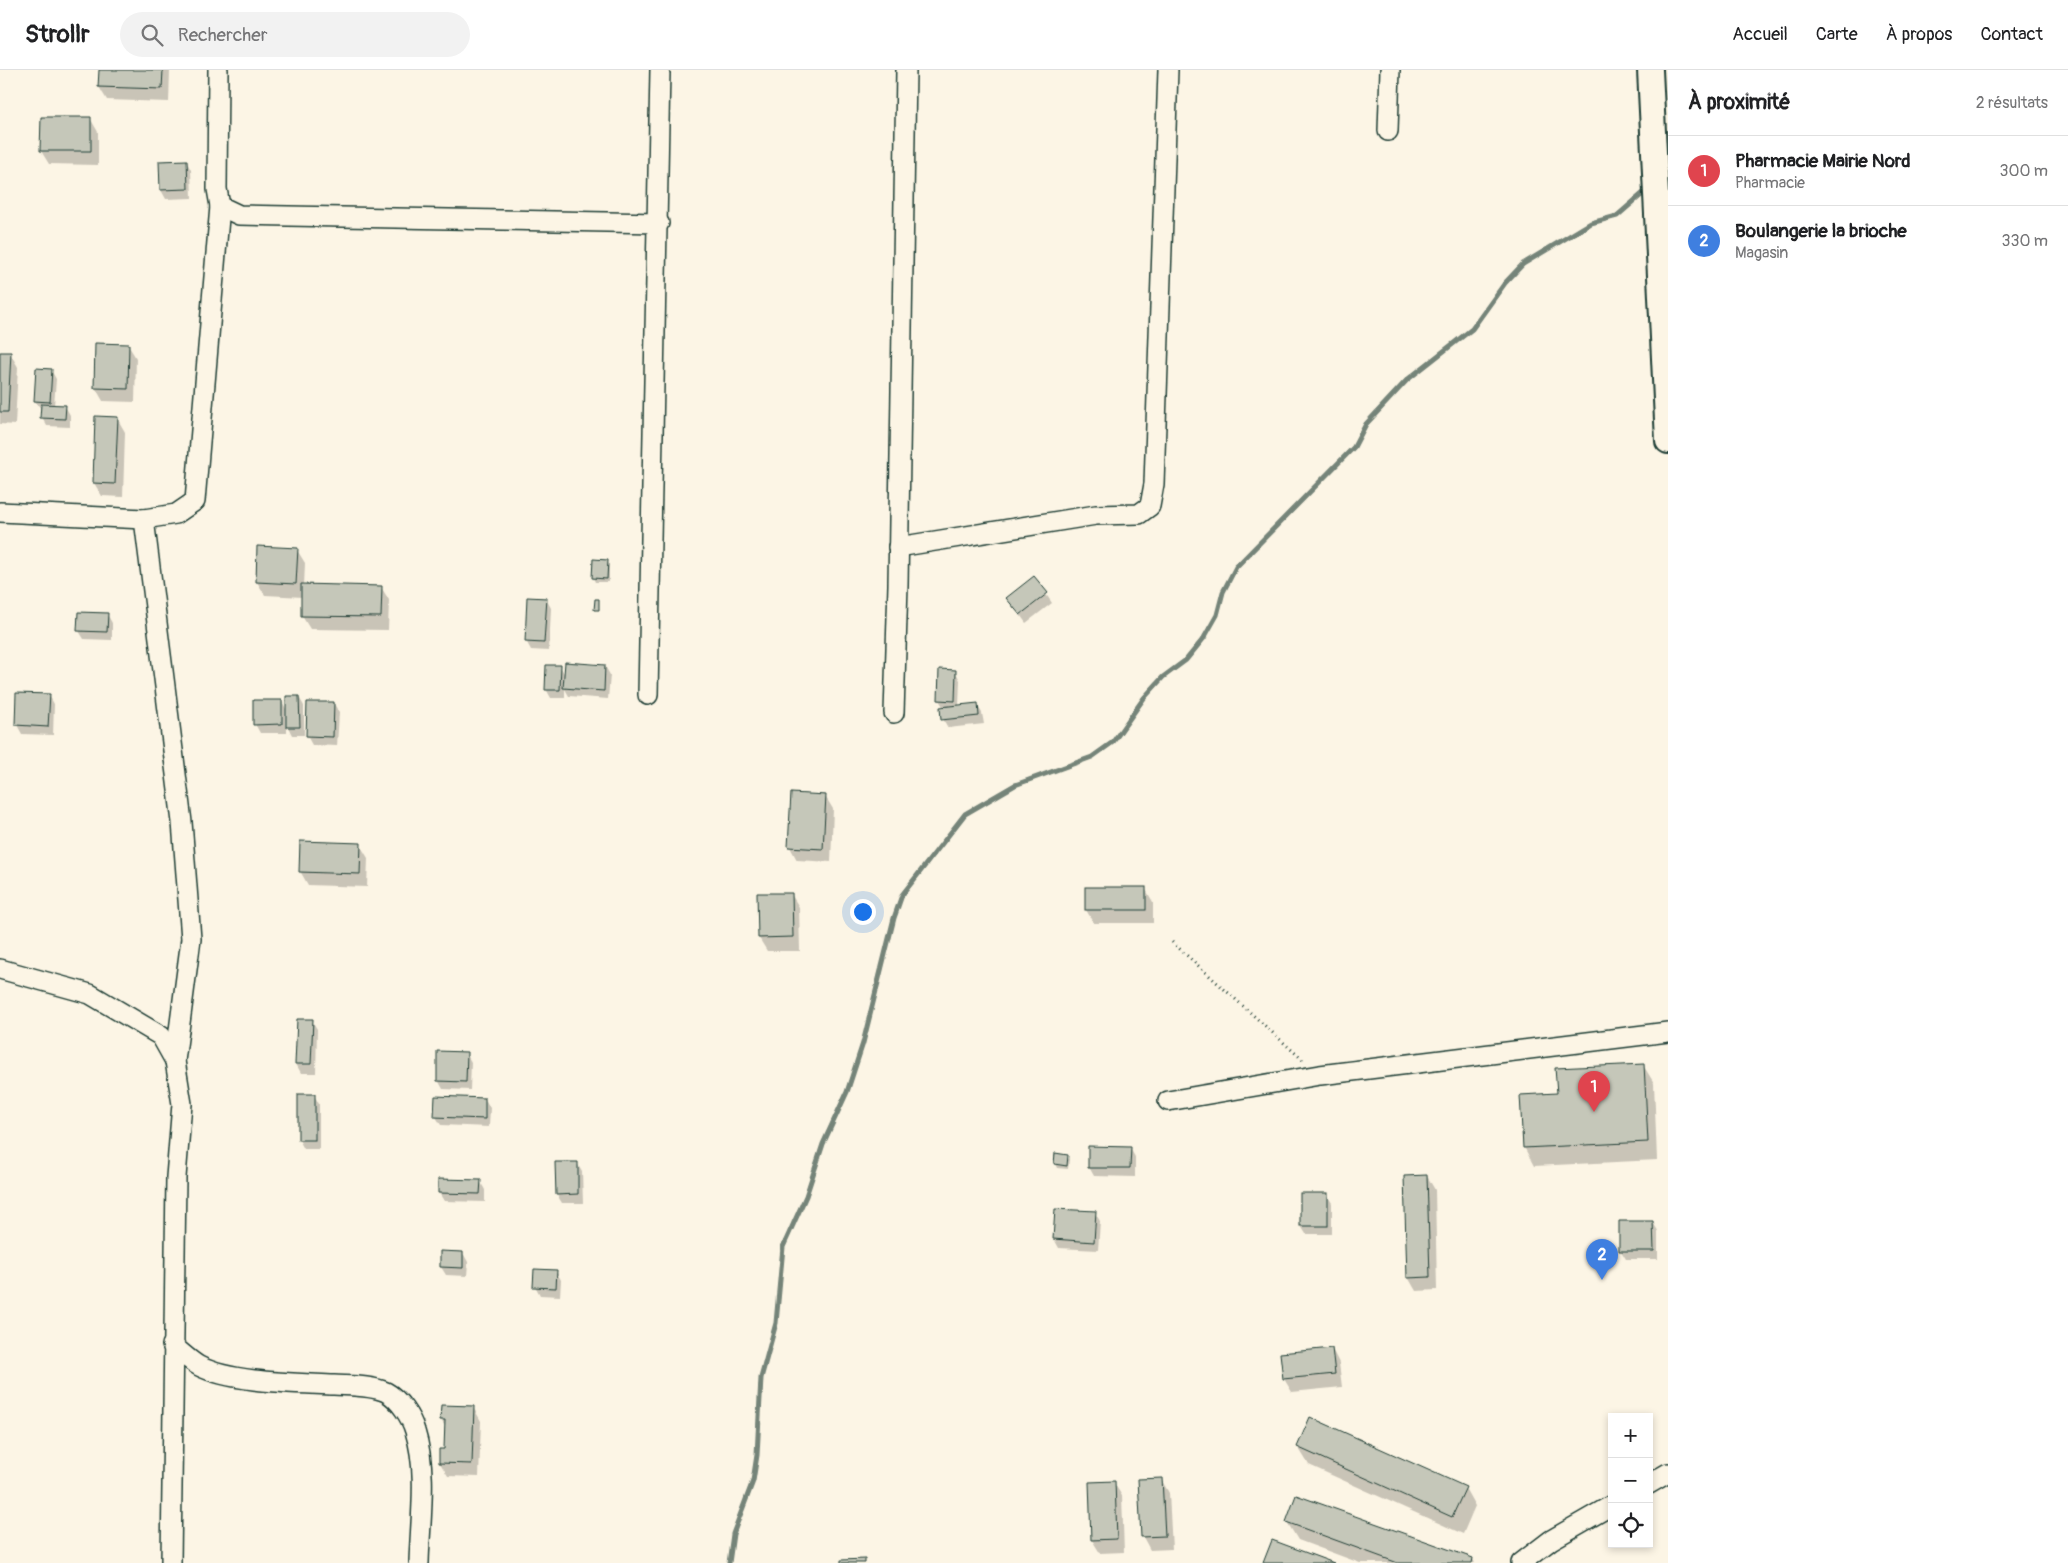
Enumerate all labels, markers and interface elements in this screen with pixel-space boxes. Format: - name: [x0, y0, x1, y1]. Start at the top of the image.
- search box: [120, 12, 470, 57]
- text: Strollr: [25, 20, 90, 49]
- icon: search: [138, 21, 166, 49]
- text: Rechercher: [178, 23, 267, 47]
- text: Accueil: [1732, 23, 1788, 46]
- text: Carte: [1816, 23, 1858, 46]
- text: À propos: [1886, 23, 1952, 46]
- text: Contact: [1980, 23, 2043, 46]
- text: À proximité: [1688, 89, 1791, 116]
- text: 2 résultats: [1976, 93, 2048, 113]
- text: Pharmacie Mairie Nord: [1735, 149, 1911, 173]
- text: 1: [1701, 161, 1707, 181]
- text: 300 m: [2000, 161, 2048, 181]
- text: Pharmacie: [1735, 173, 1805, 193]
- text: Boulangerie la brioche: [1735, 219, 1907, 243]
- text: 2: [1700, 231, 1708, 251]
- text: 330 m: [2002, 231, 2048, 251]
- text: Magasin: [1735, 243, 1788, 263]
- your location: [850, 899, 876, 925]
- pin: 1: [1578, 1071, 1610, 1112]
- pin: 2: [1586, 1239, 1618, 1280]
- map controls: [1608, 1413, 1653, 1548]
- button: +: [1608, 1413, 1653, 1458]
- button: −: [1608, 1458, 1653, 1503]
- button: locate: [1608, 1503, 1653, 1548]

